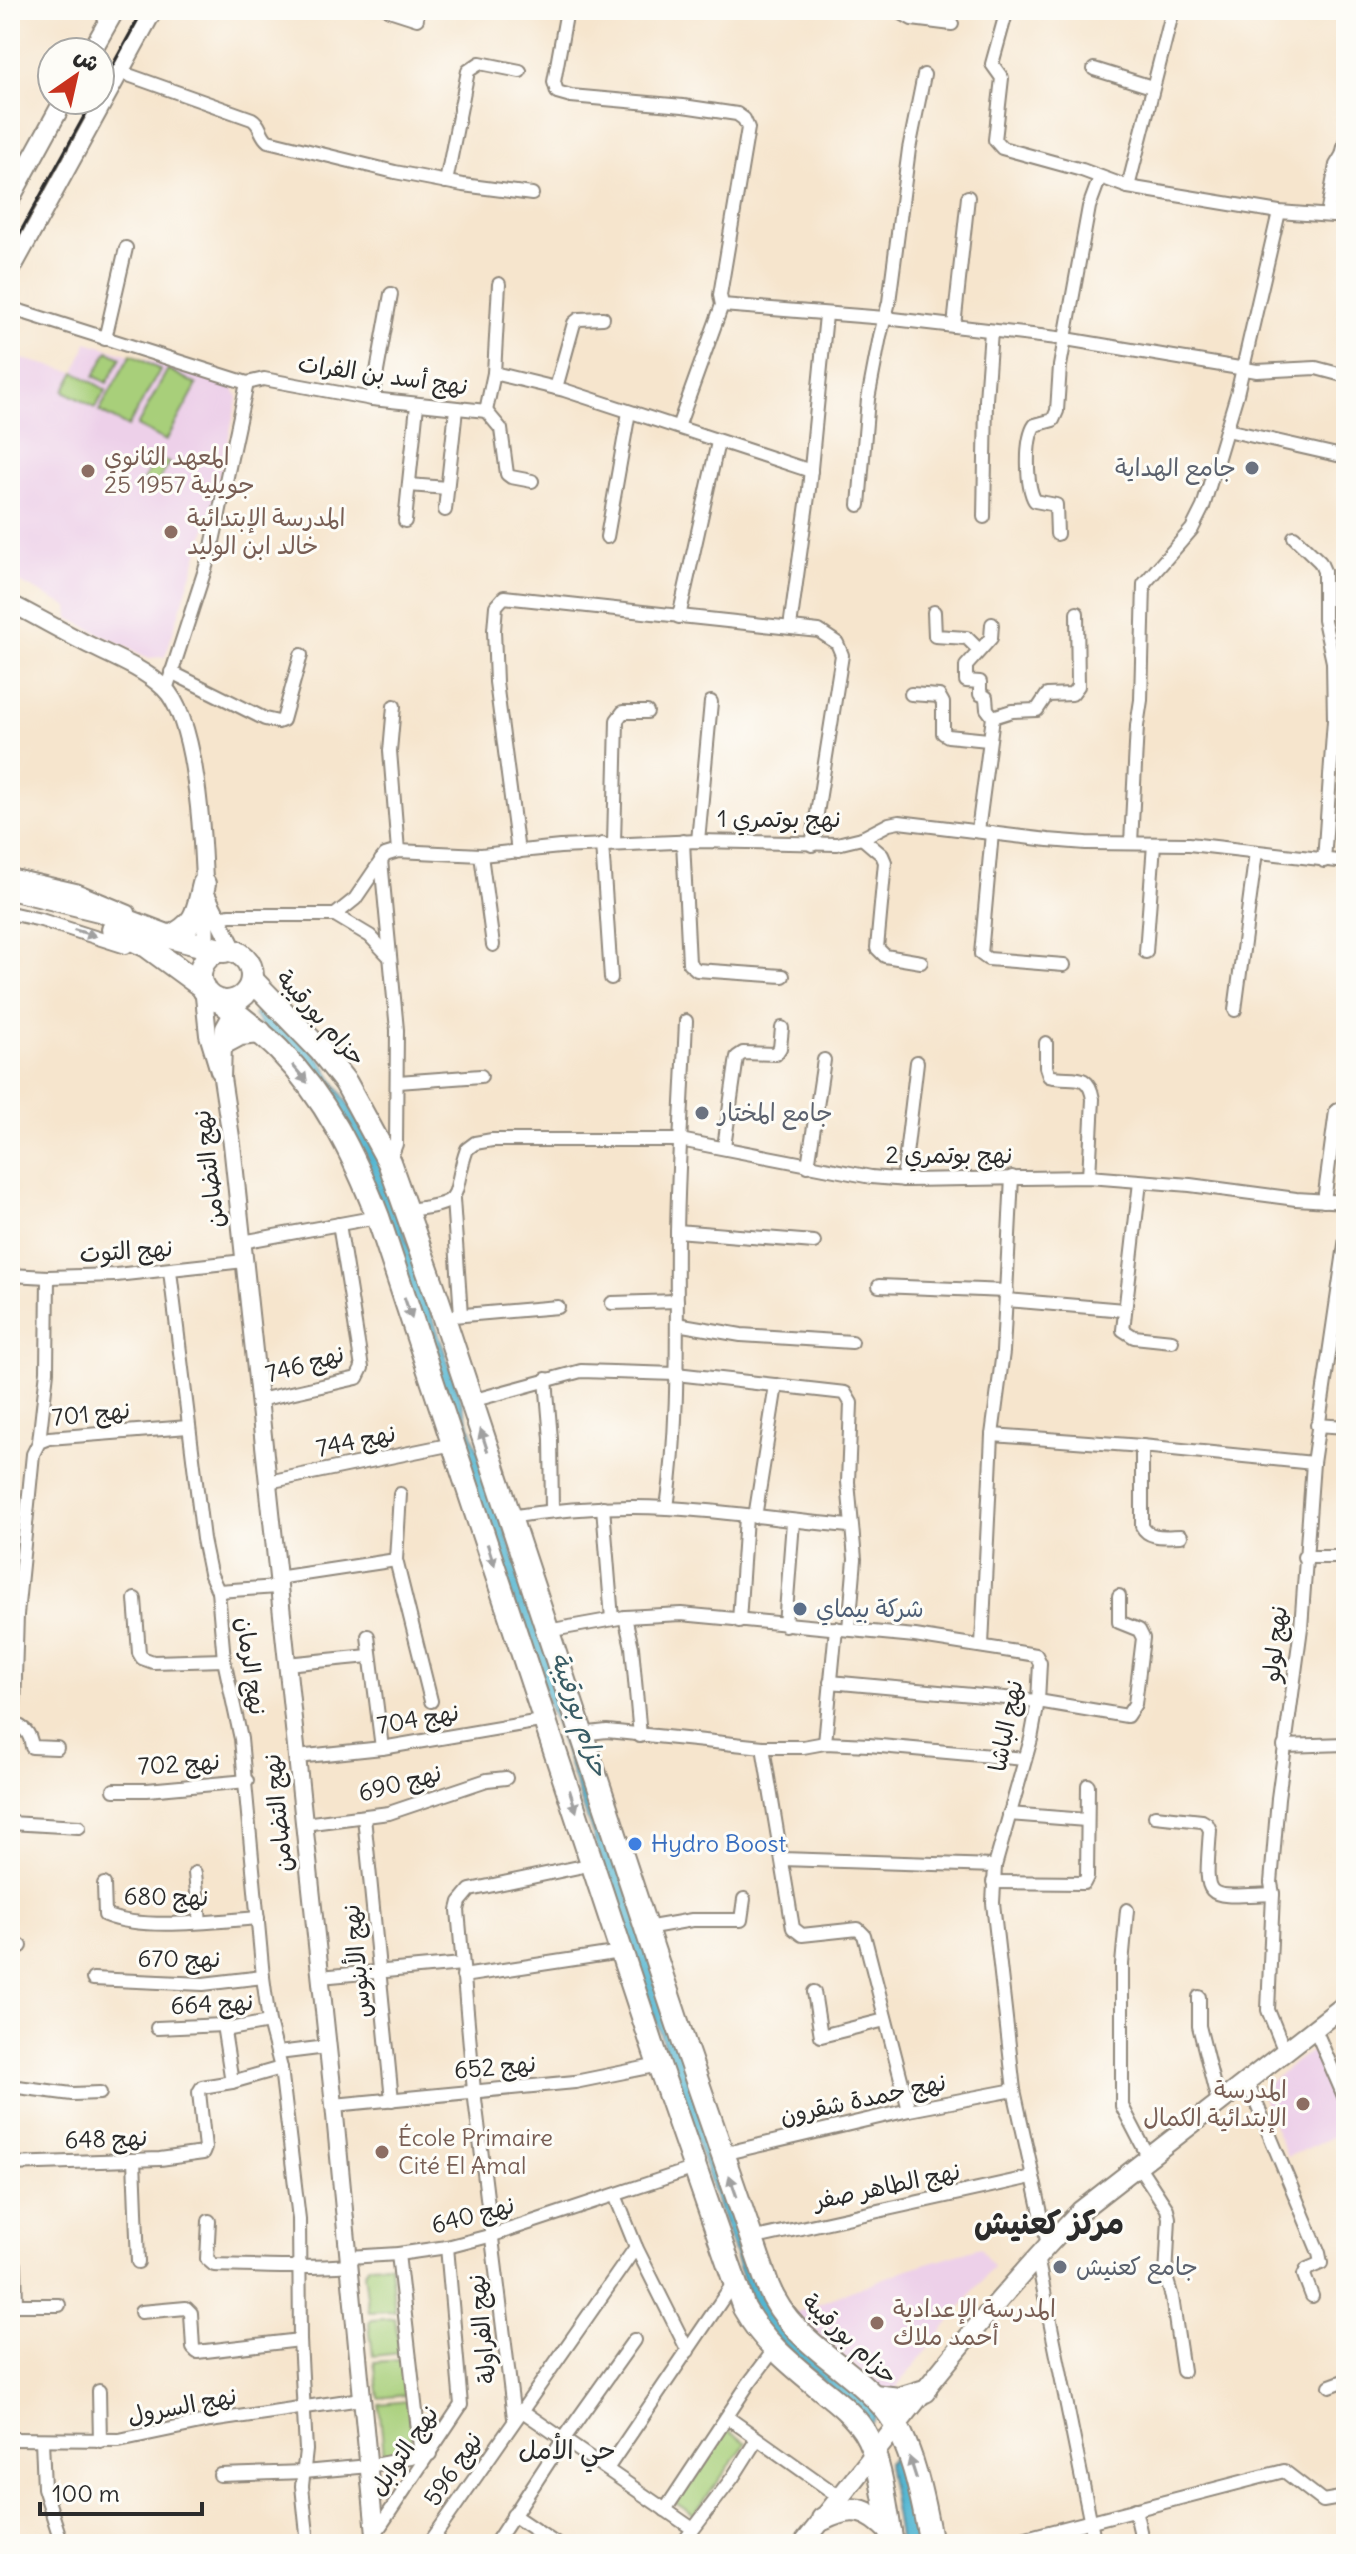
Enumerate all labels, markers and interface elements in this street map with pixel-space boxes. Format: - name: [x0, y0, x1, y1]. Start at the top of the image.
- north arrow: [36, 36, 116, 116]
- text: ش: [69, 41, 105, 78]
- street label: نهج أسد بن الفرات: [296, 347, 470, 403]
- place label: المعهد الثانوي 25 جويلية 1957: [104, 441, 255, 500]
- place label: جامع الهداية: [1115, 452, 1236, 485]
- marker: جامع الهداية: [1243, 459, 1261, 477]
- marker: المعهد الثانوي 25 جويلية 1957: [79, 462, 97, 480]
- place label: المدرسة الإبتدائية خالد ابن الوليد: [187, 502, 345, 562]
- marker: المدرسة الإبتدائية خالد ابن الوليد: [162, 523, 180, 541]
- street label: نهج بوتمري 1: [717, 803, 841, 836]
- one-way arrow: [74, 927, 98, 940]
- street label: حزام بورقيبة: [268, 963, 373, 1074]
- one-way arrow: [291, 1063, 308, 1083]
- place label: جامع المختار: [716, 1097, 833, 1130]
- marker: جامع المختار: [693, 1104, 711, 1122]
- street label: نهج التضامن: [186, 1108, 232, 1230]
- street label: نهج بوتمري 2: [885, 1139, 1013, 1172]
- street label: نهج التوت: [78, 1232, 174, 1270]
- one-way arrow: [402, 1296, 415, 1320]
- street label: نهج 746: [262, 1338, 348, 1390]
- street label: نهج 701: [50, 1394, 132, 1434]
- street label: نهج 744: [313, 1417, 399, 1465]
- one-way arrow: [477, 1428, 489, 1452]
- one-way arrow: [485, 1543, 497, 1567]
- place label: شركة بيماي: [816, 1593, 924, 1626]
- marker: شركة بيماي: [791, 1600, 809, 1618]
- street label: نهج لولو: [1255, 1604, 1295, 1685]
- street label: نهج الرمان: [228, 1615, 274, 1717]
- water label: حزام بورقيبة: [540, 1647, 618, 1783]
- street label: نهج الباشا: [981, 1677, 1031, 1775]
- street label: نهج 704: [374, 1696, 462, 1742]
- street label: نهج 702: [137, 1745, 221, 1783]
- street label: نهج التضامن: [256, 1752, 300, 1874]
- street label: نهج 690: [355, 1757, 445, 1809]
- one-way arrow: [567, 1790, 579, 1814]
- place label: Hydro Boost: [651, 1828, 786, 1858]
- marker: Hydro Boost: [626, 1835, 644, 1853]
- street label: نهج 680: [123, 1880, 209, 1914]
- street label: نهج الأبنوس: [334, 1903, 379, 2019]
- street label: نهج 670: [138, 1943, 220, 1975]
- street label: نهج 664: [170, 1986, 254, 2022]
- street label: نهج 652: [453, 2047, 537, 2087]
- street label: نهج حمدة شقرون: [777, 2066, 949, 2132]
- place label: المدرسة الإبتدائية الكمال: [1143, 2074, 1287, 2133]
- marker: المدرسة الإبتدائية الكمال: [1294, 2095, 1312, 2113]
- street label: نهج 648: [64, 2122, 148, 2156]
- place label: École Primaire Cité El Amal: [398, 2122, 553, 2180]
- marker: École Primaire Cité El Amal: [373, 2143, 391, 2161]
- street label: نهج الطاهر صفر: [809, 2155, 963, 2218]
- one-way arrow: [726, 2173, 738, 2197]
- street label: نهج 640: [428, 2189, 518, 2241]
- district label: مركز كعنيش: [974, 2202, 1124, 2243]
- place label: جامع كعنيش: [1076, 2251, 1198, 2284]
- marker: جامع كعنيش: [1051, 2258, 1069, 2276]
- street label: نهج الفراولة: [460, 2273, 504, 2385]
- street label: حزام بورقيبة: [794, 2287, 905, 2393]
- place label: المدرسة الإعدادية أحمد ملاك: [893, 2293, 1056, 2351]
- marker: المدرسة الإعدادية أحمد ملاك: [868, 2314, 886, 2332]
- street label: نهج السرول: [125, 2380, 239, 2432]
- street label: نهج التوابل: [362, 2400, 446, 2502]
- street label: نهج 596: [417, 2426, 489, 2512]
- district label: حي الأمل: [518, 2432, 616, 2473]
- one-way arrow: [906, 2456, 919, 2480]
- scale bar: [40, 2466, 202, 2516]
- text: 100 m: [52, 2478, 120, 2508]

